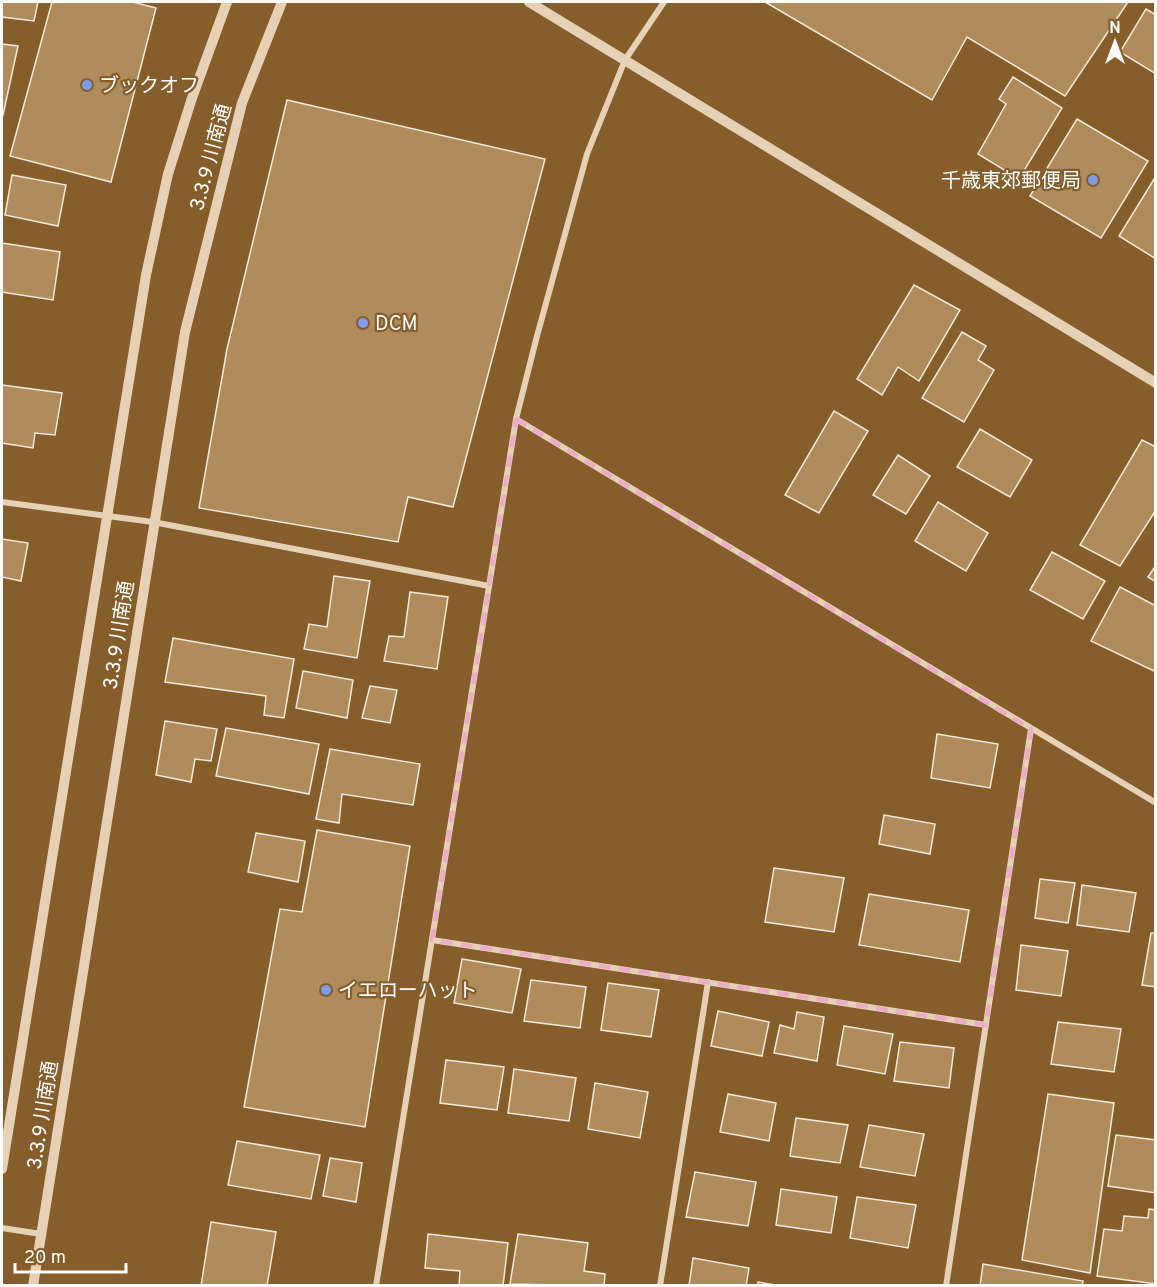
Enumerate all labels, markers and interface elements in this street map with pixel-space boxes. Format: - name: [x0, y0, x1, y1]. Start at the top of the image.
- north arrow: [1085, 12, 1145, 72]
- text: N: [1109, 19, 1121, 39]
- place label: ブックオフ: [99, 74, 199, 100]
- marker: ブックオフ: [80, 78, 94, 92]
- street label: 3.3.9 川南通: [185, 101, 239, 214]
- place label: 千歳東郊郵便局: [941, 169, 1081, 195]
- marker: 千歳東郊郵便局: [1086, 173, 1100, 187]
- place label: DCM: [375, 312, 417, 338]
- marker: DCM: [356, 316, 370, 330]
- street label: 3.3.9 川南通: [99, 579, 141, 691]
- place label: イエローハット: [338, 979, 477, 1005]
- marker: イエローハット: [319, 983, 333, 997]
- street label: 3.3.9 川南通: [23, 1059, 65, 1171]
- scale bar: [15, 1236, 126, 1274]
- text: 20 m: [24, 1247, 66, 1270]

